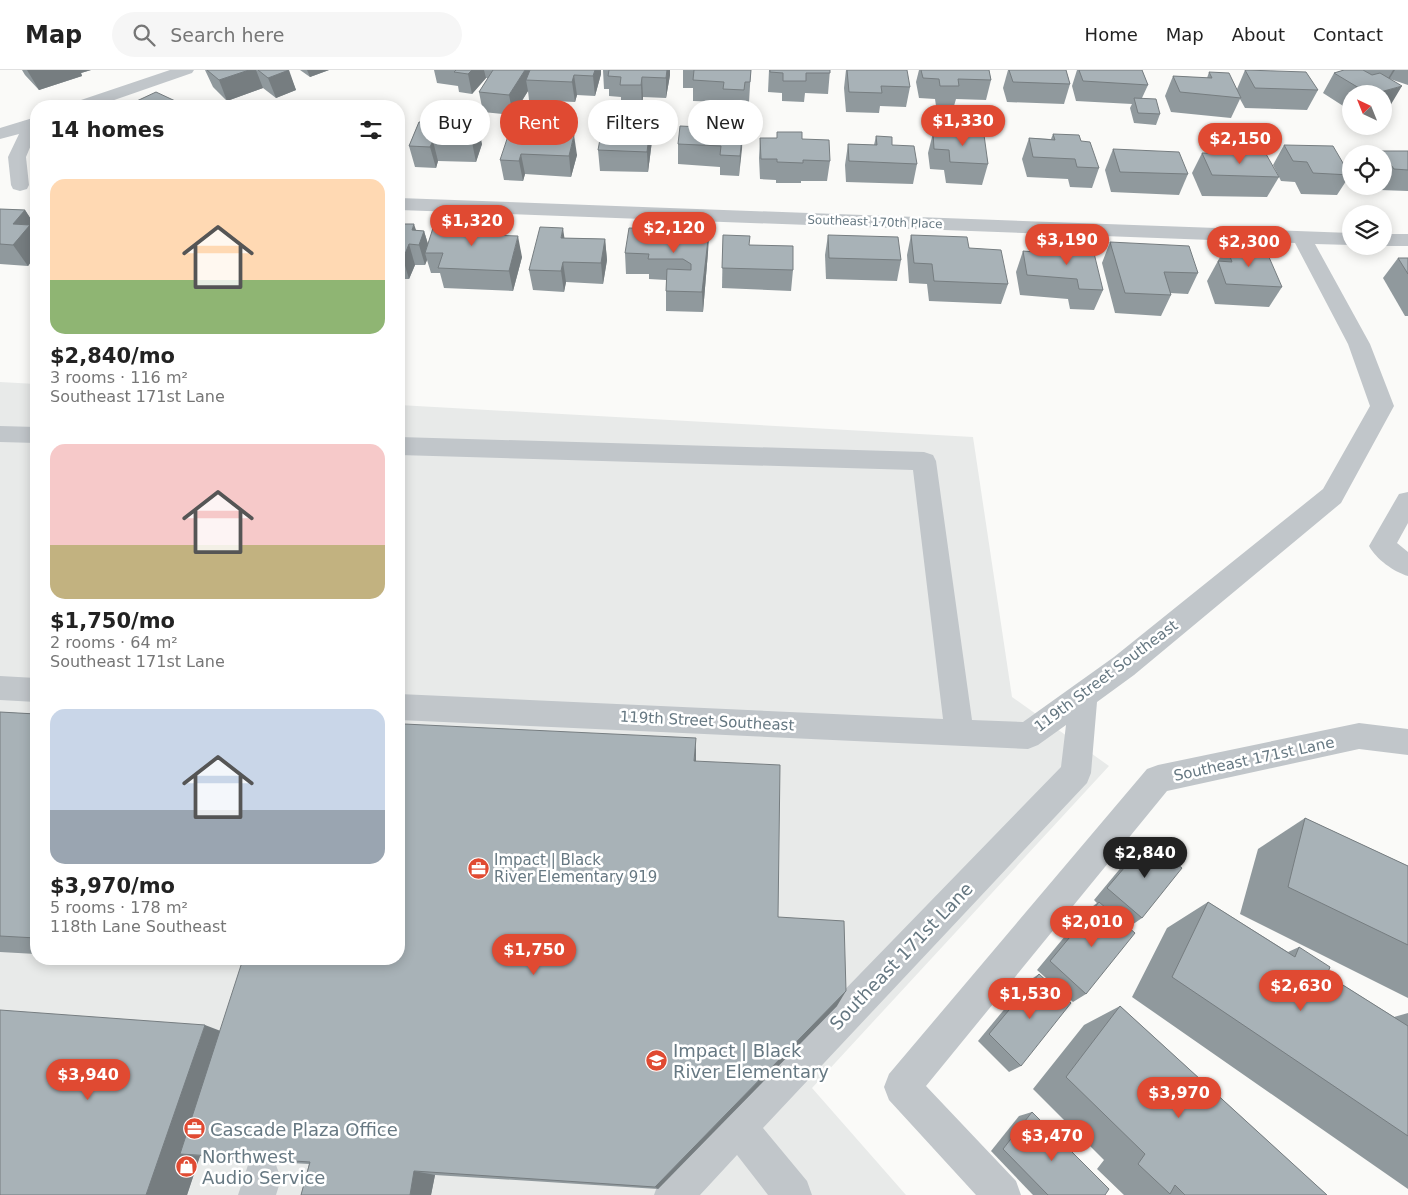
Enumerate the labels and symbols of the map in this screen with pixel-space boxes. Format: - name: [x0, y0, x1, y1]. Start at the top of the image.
- north arrow: [1342, 85, 1392, 135]
- pin: $1,330: [922, 104, 1004, 147]
- pin: $2,150: [1199, 122, 1281, 165]
- pin: $1,320: [431, 204, 513, 247]
- pin: $2,120: [633, 212, 715, 254]
- street label: Southeast 170th Place: [807, 213, 943, 231]
- pin: $3,190: [1026, 224, 1108, 266]
- pin: $2,300: [1208, 226, 1290, 268]
- street label: 119th Street Southeast: [1031, 616, 1181, 736]
- street label: 119th Street Southeast: [619, 707, 795, 735]
- street label: Southeast 171st Lane: [1172, 733, 1336, 785]
- pin: $2,840: [1104, 836, 1186, 879]
- place label: Impact | Black River Elementary 919: [494, 851, 657, 886]
- office icon: Impact | Black River Elementary 919: [466, 857, 490, 881]
- street label: Southeast 171st Lane: [825, 878, 977, 1034]
- pin: $2,010: [1051, 906, 1133, 948]
- pin: $1,750: [493, 934, 575, 976]
- pin: $2,630: [1260, 970, 1342, 1012]
- pin: $1,530: [989, 978, 1071, 1020]
- place label: Impact | Black River Elementary: [673, 1040, 829, 1082]
- school or university icon: Impact | Black River Elementary: [645, 1048, 669, 1072]
- pin: $3,940: [47, 1058, 129, 1101]
- pin: $3,970: [1138, 1076, 1220, 1119]
- office icon: Cascade Plaza Office: [182, 1117, 206, 1141]
- place label: Cascade Plaza Office: [210, 1119, 398, 1140]
- pin: $3,470: [1011, 1120, 1093, 1162]
- place label: Northwest Audio Service: [202, 1146, 325, 1188]
- shop icon: Northwest Audio Service: [174, 1154, 198, 1178]

